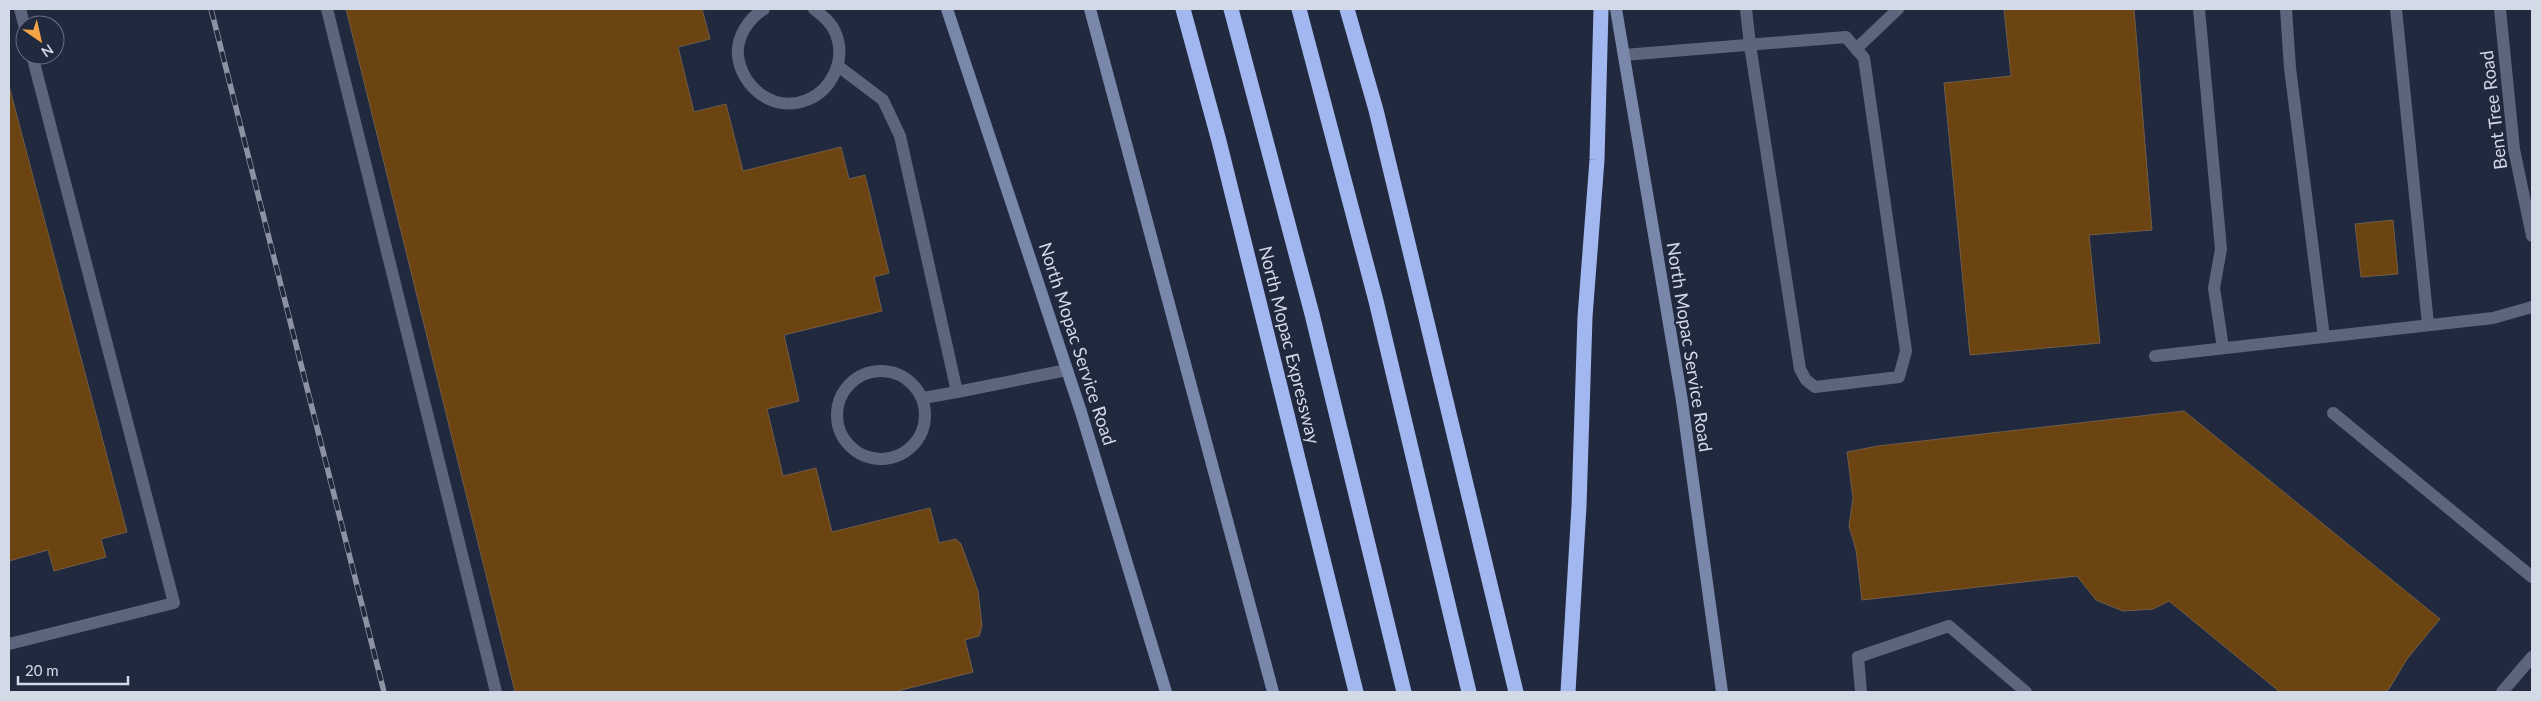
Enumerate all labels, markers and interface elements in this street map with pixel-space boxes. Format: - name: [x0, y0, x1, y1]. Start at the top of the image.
- north arrow: [15, 15, 65, 65]
- text: N: [38, 41, 57, 61]
- street label: Bent Tree Road: [2475, 49, 2511, 171]
- street label: North Mopac Service Road: [1035, 239, 1121, 448]
- street label: North Mopac Service Road: [1663, 240, 1717, 453]
- street label: North Mopac Expressway: [1255, 244, 1325, 447]
- scale bar: [18, 654, 128, 686]
- text: 20 m: [25, 661, 59, 679]

